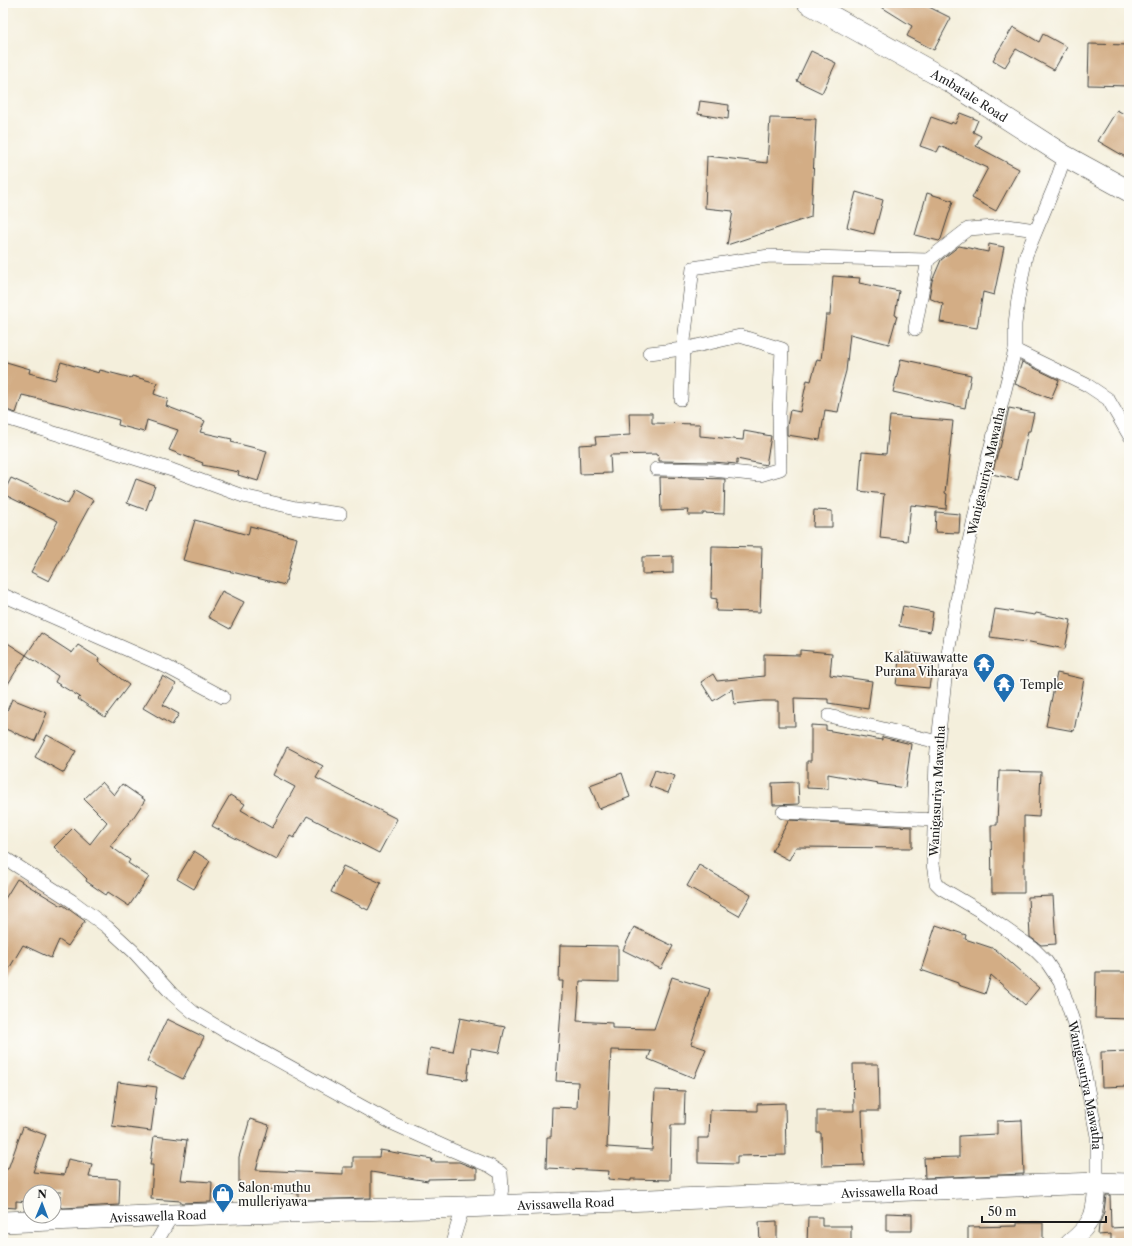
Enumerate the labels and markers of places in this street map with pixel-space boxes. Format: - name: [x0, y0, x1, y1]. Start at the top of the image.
- place label: Kalatuwawatte Purana Viharaya: [875, 650, 969, 679]
- temple icon: Kalatuwawatte Purana Viharaya: [971, 651, 997, 684]
- temple icon: Temple: [991, 671, 1017, 704]
- place label: Temple: [1020, 677, 1064, 692]
- place label: Salon muthu mulleriyawa: [238, 1180, 311, 1209]
- shop icon: Salon muthu mulleriyawa: [210, 1181, 236, 1214]

